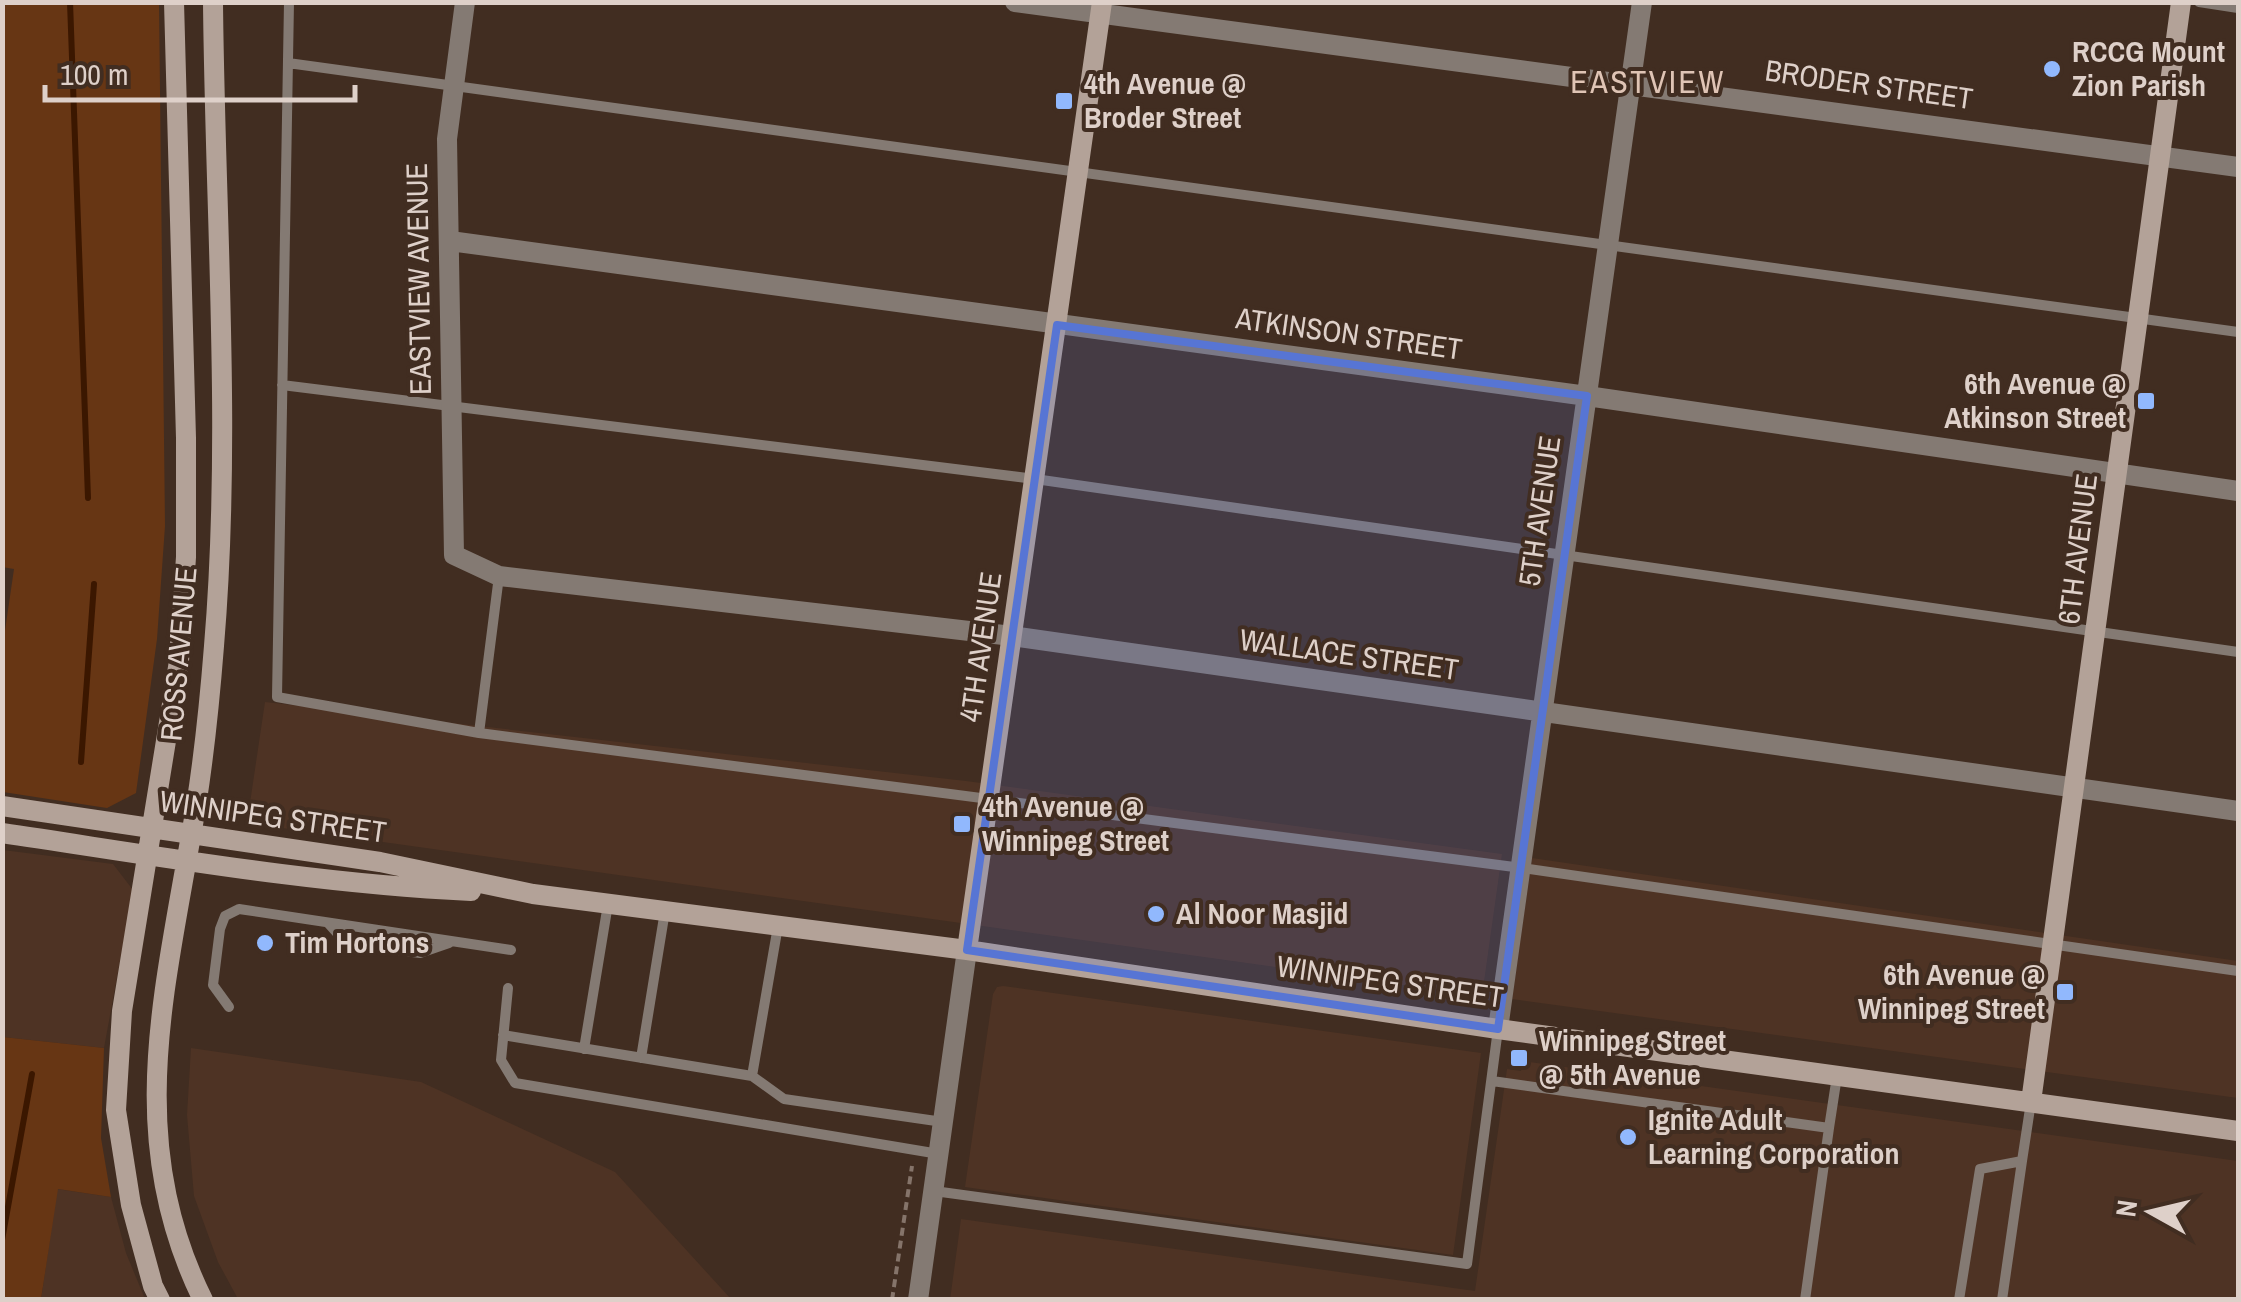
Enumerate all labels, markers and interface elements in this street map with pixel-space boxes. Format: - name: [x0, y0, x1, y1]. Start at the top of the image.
- place label: RCCG Mount Zion Parish: [2072, 31, 2225, 105]
- scale bar: [45, 40, 355, 102]
- street label: BRODER STREET: [1763, 50, 1975, 118]
- text: 100 m: [60, 54, 128, 94]
- marker: RCCG Mount Zion Parish: [2041, 58, 2063, 80]
- district label: EASTVIEW: [1570, 60, 1726, 103]
- place label: 4th Avenue @ Broder Street: [1084, 63, 1246, 137]
- marker: 4th Avenue @ Broder Street: [1053, 90, 1075, 112]
- street label: EASTVIEW AVENUE: [396, 163, 440, 395]
- street label: ATKINSON STREET: [1233, 297, 1465, 369]
- place label: 6th Avenue @ Atkinson Street: [1944, 363, 2126, 437]
- marker: 6th Avenue @ Atkinson Street: [2135, 390, 2157, 412]
- street label: 5TH AVENUE: [1509, 433, 1569, 589]
- street label: 6TH AVENUE: [2048, 471, 2106, 626]
- street label: ROSS AVENUE: [150, 565, 206, 743]
- street label: 4TH AVENUE: [950, 569, 1010, 725]
- street label: WALLACE STREET: [1237, 619, 1461, 689]
- street label: WINNIPEG STREET: [157, 780, 389, 852]
- place label: 4th Avenue @ Winnipeg Street: [982, 786, 1169, 860]
- marker: 4th Avenue @ Winnipeg Street: [951, 813, 973, 835]
- place label: Al Noor Masjid: [1176, 893, 1348, 933]
- marker: Al Noor Masjid: [1145, 903, 1167, 925]
- place label: Tim Hortons: [285, 922, 429, 962]
- marker: Tim Hortons: [254, 932, 276, 954]
- street label: WINNIPEG STREET: [1274, 945, 1506, 1017]
- place label: 6th Avenue @ Winnipeg Street: [1858, 954, 2045, 1028]
- marker: 6th Avenue @ Winnipeg Street: [2054, 981, 2076, 1003]
- place label: Winnipeg Street @ 5th Avenue: [1539, 1020, 1726, 1094]
- marker: Winnipeg Street @ 5th Avenue: [1508, 1047, 1530, 1069]
- place label: Ignite Adult Learning Corporation: [1648, 1099, 1900, 1173]
- marker: Ignite Adult Learning Corporation: [1617, 1126, 1639, 1148]
- north arrow: [2101, 1162, 2201, 1262]
- text: N: [2106, 1198, 2146, 1219]

